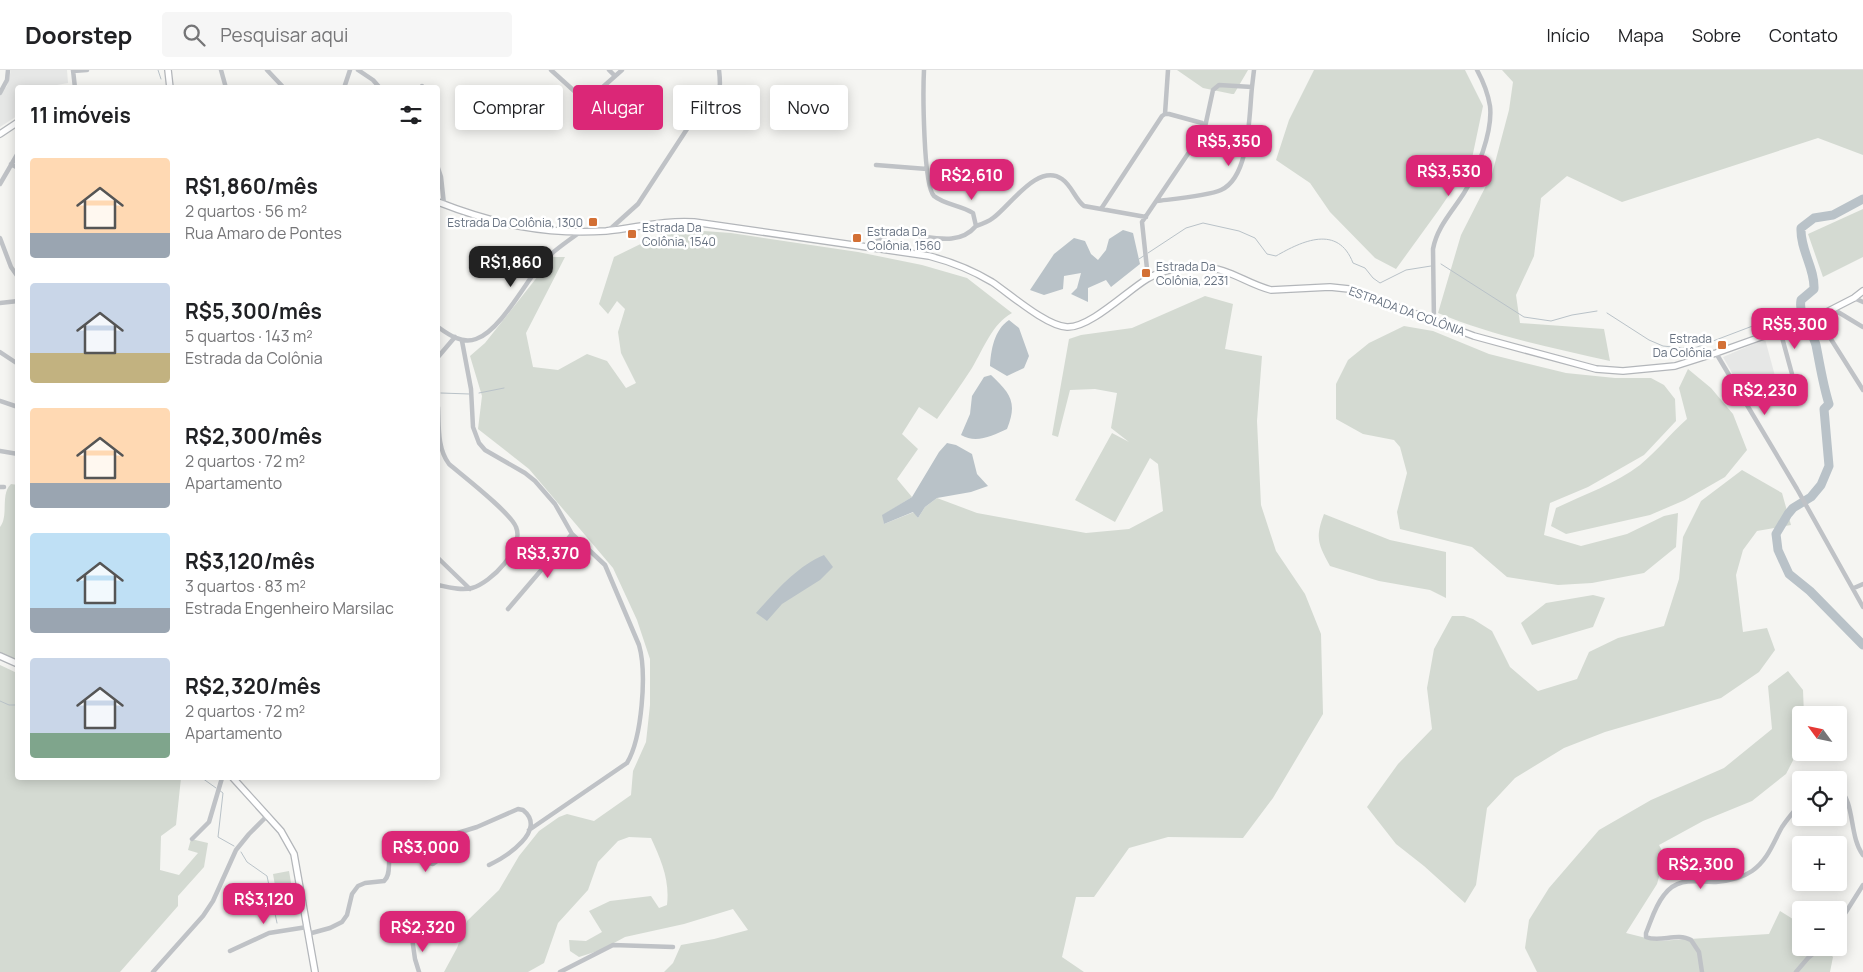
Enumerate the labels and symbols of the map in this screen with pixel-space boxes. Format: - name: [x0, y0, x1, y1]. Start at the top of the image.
- pin: R$5,350: [1183, 124, 1275, 167]
- pin: R$3,530: [1403, 154, 1495, 197]
- pin: R$2,610: [926, 158, 1018, 201]
- place label: Estrada Da Colônia, 1300: [447, 214, 583, 231]
- marker: Estrada Da Colônia, 1300: [587, 216, 599, 228]
- place label: Estrada Da Colônia, 1540: [642, 219, 716, 250]
- place label: Estrada Da Colônia, 1560: [867, 223, 941, 254]
- marker: Estrada Da Colônia, 1540: [626, 228, 638, 240]
- marker: Estrada Da Colônia, 1560: [851, 232, 863, 244]
- pin: R$1,860: [465, 246, 557, 288]
- place label: Estrada Da Colônia, 2231: [1156, 258, 1229, 289]
- marker: Estrada Da Colônia, 2231: [1140, 267, 1152, 279]
- street label: ESTRADA DA COLÔNIA: [1347, 282, 1468, 340]
- pin: R$5,300: [1749, 308, 1841, 350]
- place label: Estrada Da Colônia: [1653, 330, 1712, 361]
- marker: Estrada Da Colônia: [1716, 339, 1728, 351]
- pin: R$2,230: [1719, 374, 1811, 416]
- pin: R$3,370: [502, 536, 594, 579]
- north arrow: [1792, 706, 1848, 761]
- pin: R$3,000: [380, 830, 472, 873]
- pin: R$2,300: [1655, 848, 1747, 890]
- pin: R$3,120: [218, 882, 310, 925]
- pin: R$2,320: [377, 910, 469, 953]

